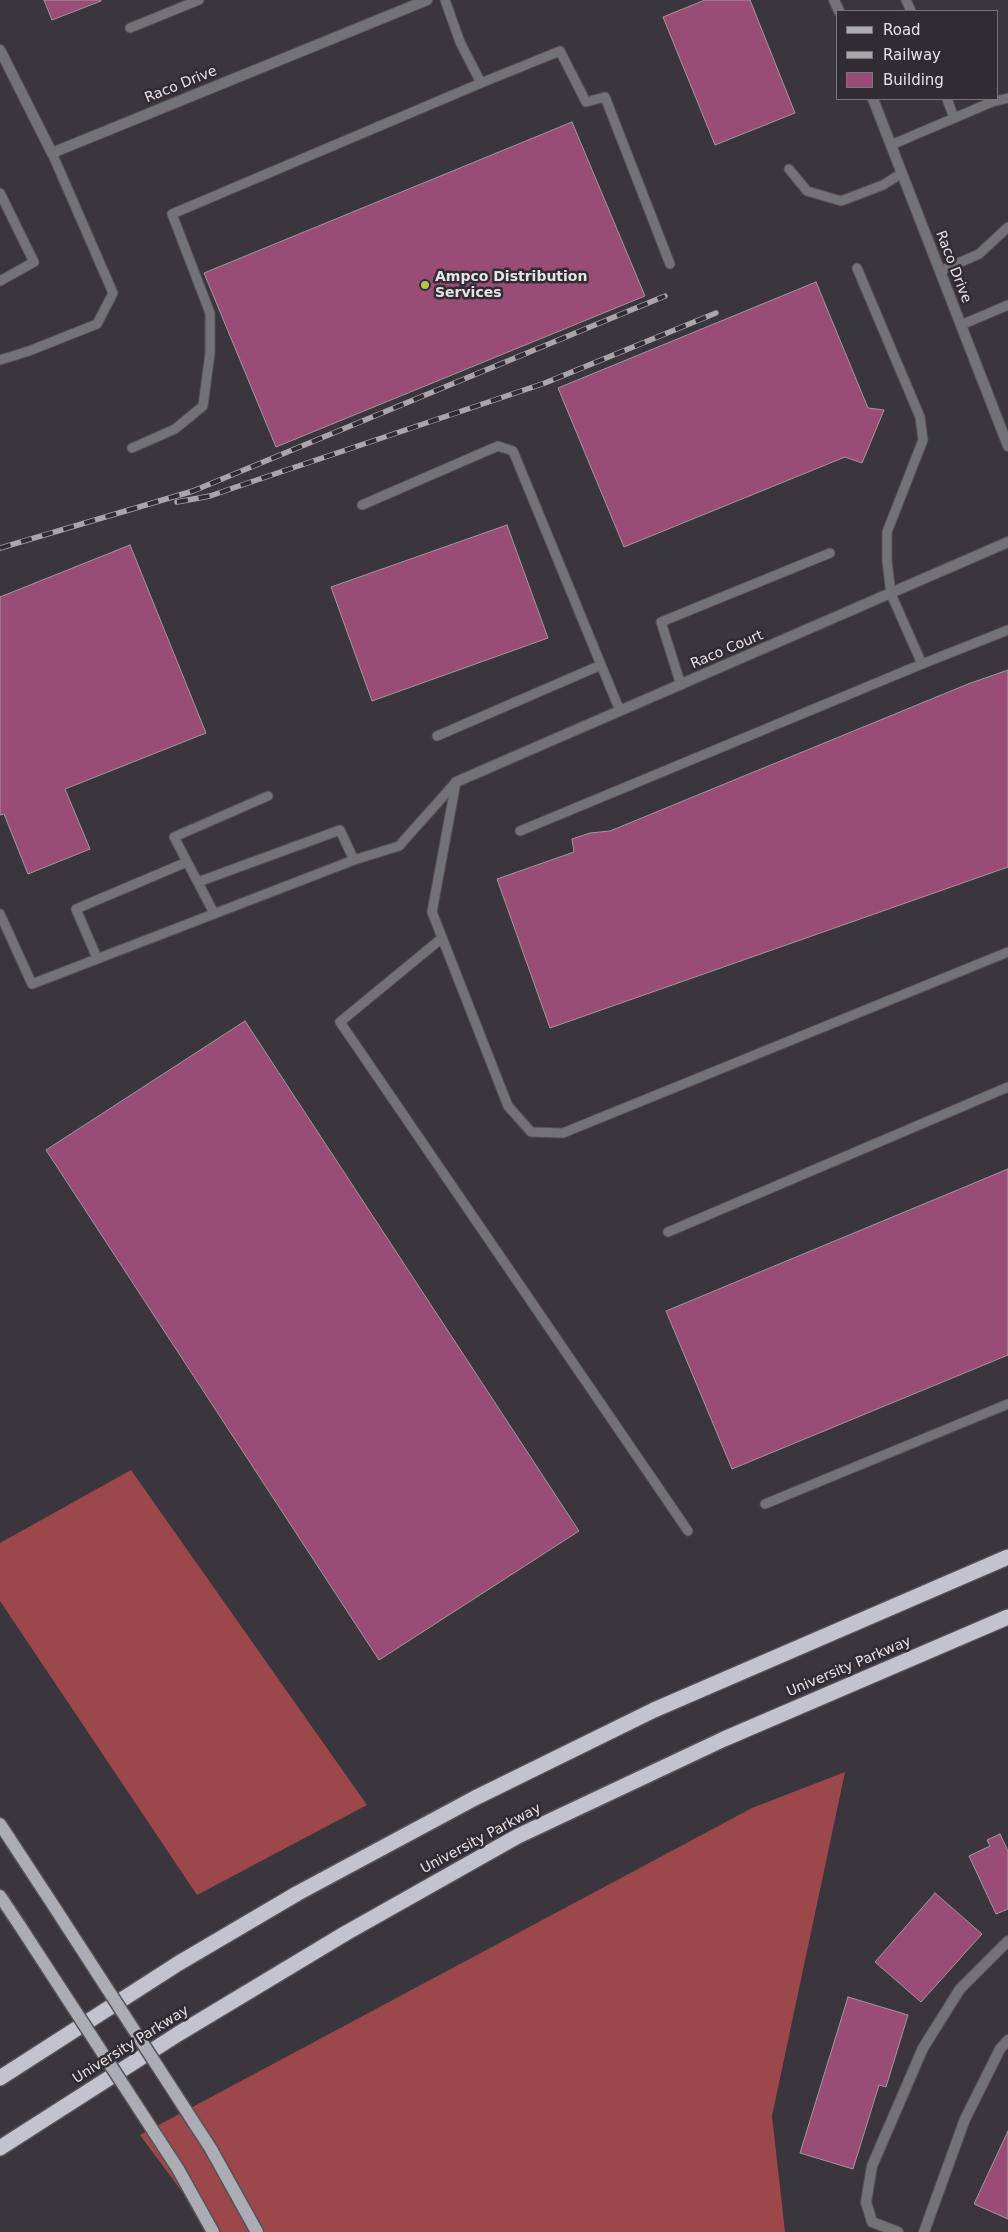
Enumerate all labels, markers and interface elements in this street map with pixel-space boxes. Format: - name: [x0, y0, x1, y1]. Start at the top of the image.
- legend: [836, 10, 998, 100]
- text: Road: [883, 21, 921, 39]
- text: Railway: [883, 46, 941, 64]
- street label: Raco Drive: [143, 63, 219, 107]
- text: Building: [883, 71, 944, 89]
- street label: Raco Drive: [932, 228, 974, 306]
- place label: Ampco Distribution Services: [435, 269, 587, 302]
- marker: Ampco Distribution Services: [419, 279, 431, 291]
- street label: Raco Court: [688, 627, 766, 673]
- street label: University Parkway: [784, 1633, 914, 1701]
- street label: University Parkway: [418, 1800, 544, 1878]
- street label: University Parkway: [70, 2002, 192, 2088]

